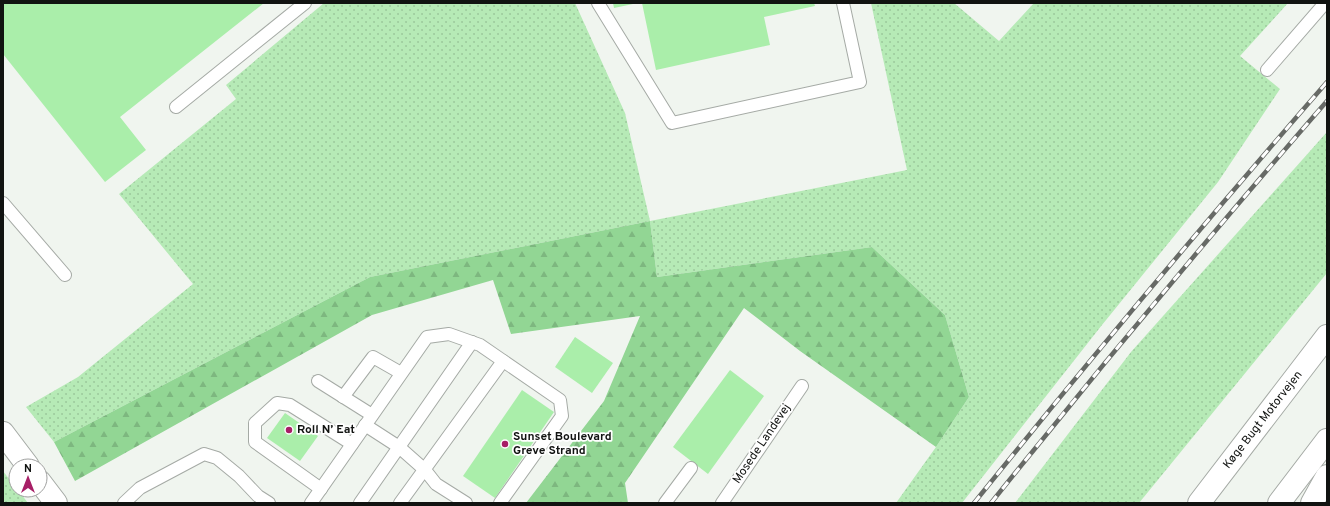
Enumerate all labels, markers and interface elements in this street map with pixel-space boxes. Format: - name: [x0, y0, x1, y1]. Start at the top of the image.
- street label: Køge Bugt Motorvejen: [1220, 368, 1306, 472]
- street label: Mosede Landevej: [729, 401, 795, 487]
- place label: Roll N’ Eat: [297, 422, 355, 438]
- marker: Roll N’ Eat: [284, 425, 294, 435]
- place label: Sunset Boulevard Greve Strand: [513, 429, 612, 459]
- marker: Sunset Boulevard Greve Strand: [500, 439, 510, 449]
- north arrow: [8, 458, 48, 498]
- text: N: [24, 462, 32, 476]

